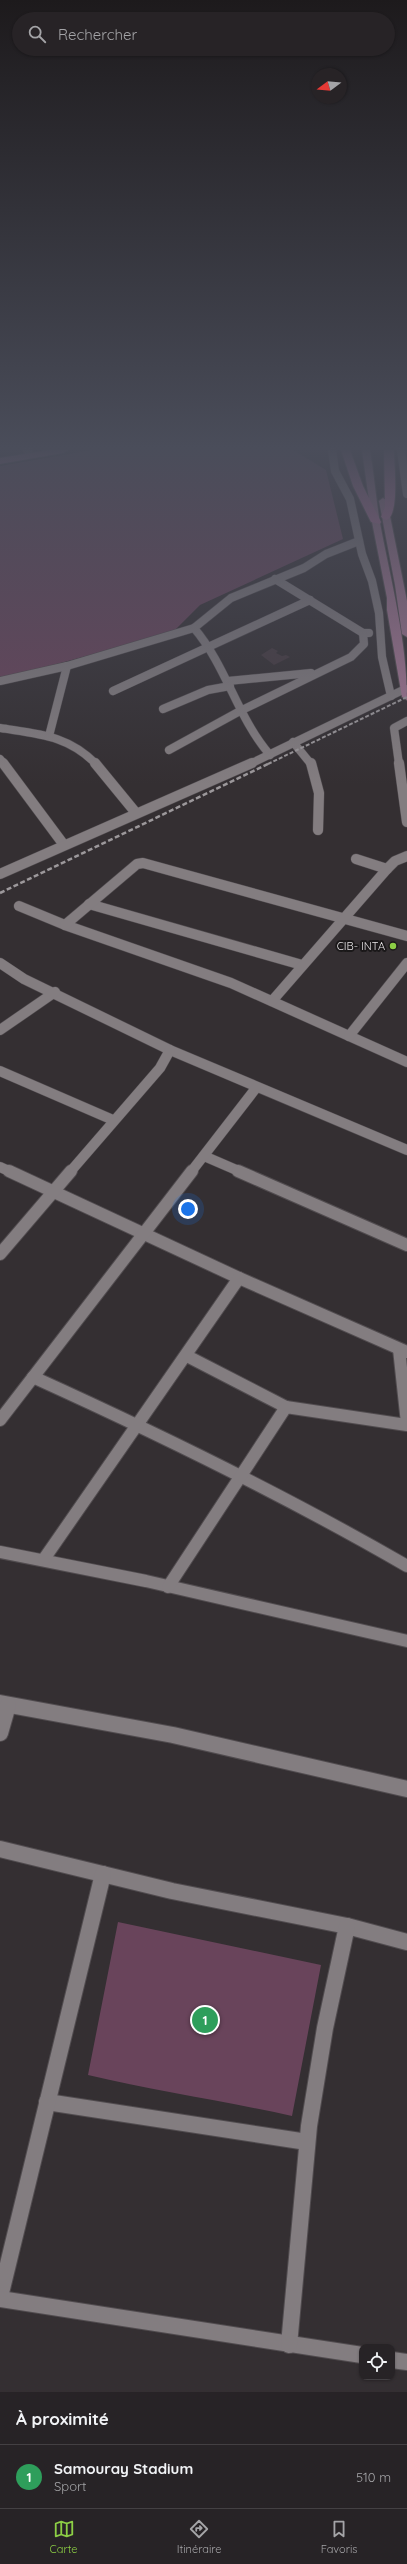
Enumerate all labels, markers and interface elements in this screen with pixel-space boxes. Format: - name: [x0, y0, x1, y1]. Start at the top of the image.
- search box: [12, 12, 395, 56]
- icon: search: [26, 23, 48, 45]
- text: Rechercher: [58, 25, 137, 44]
- north arrow: [311, 68, 347, 104]
- place label: CIB- INTA: [337, 939, 385, 953]
- marker: CIB- INTA: [388, 941, 398, 951]
- your location: [178, 1199, 198, 1219]
- pin: 1: [192, 2005, 218, 2035]
- map controls: [359, 2344, 395, 2380]
- button: locate: [359, 2344, 395, 2380]
- text: À proximité: [16, 2408, 109, 2429]
- text: Samouray Stadium: [54, 2459, 193, 2478]
- text: 1: [26, 2469, 32, 2485]
- text: 510 m: [356, 2469, 391, 2485]
- text: Sport: [54, 2478, 86, 2494]
- tab: Carte: [50, 2518, 78, 2556]
- tab: Itinéraire: [177, 2518, 222, 2556]
- tab: Favoris: [321, 2518, 357, 2556]

